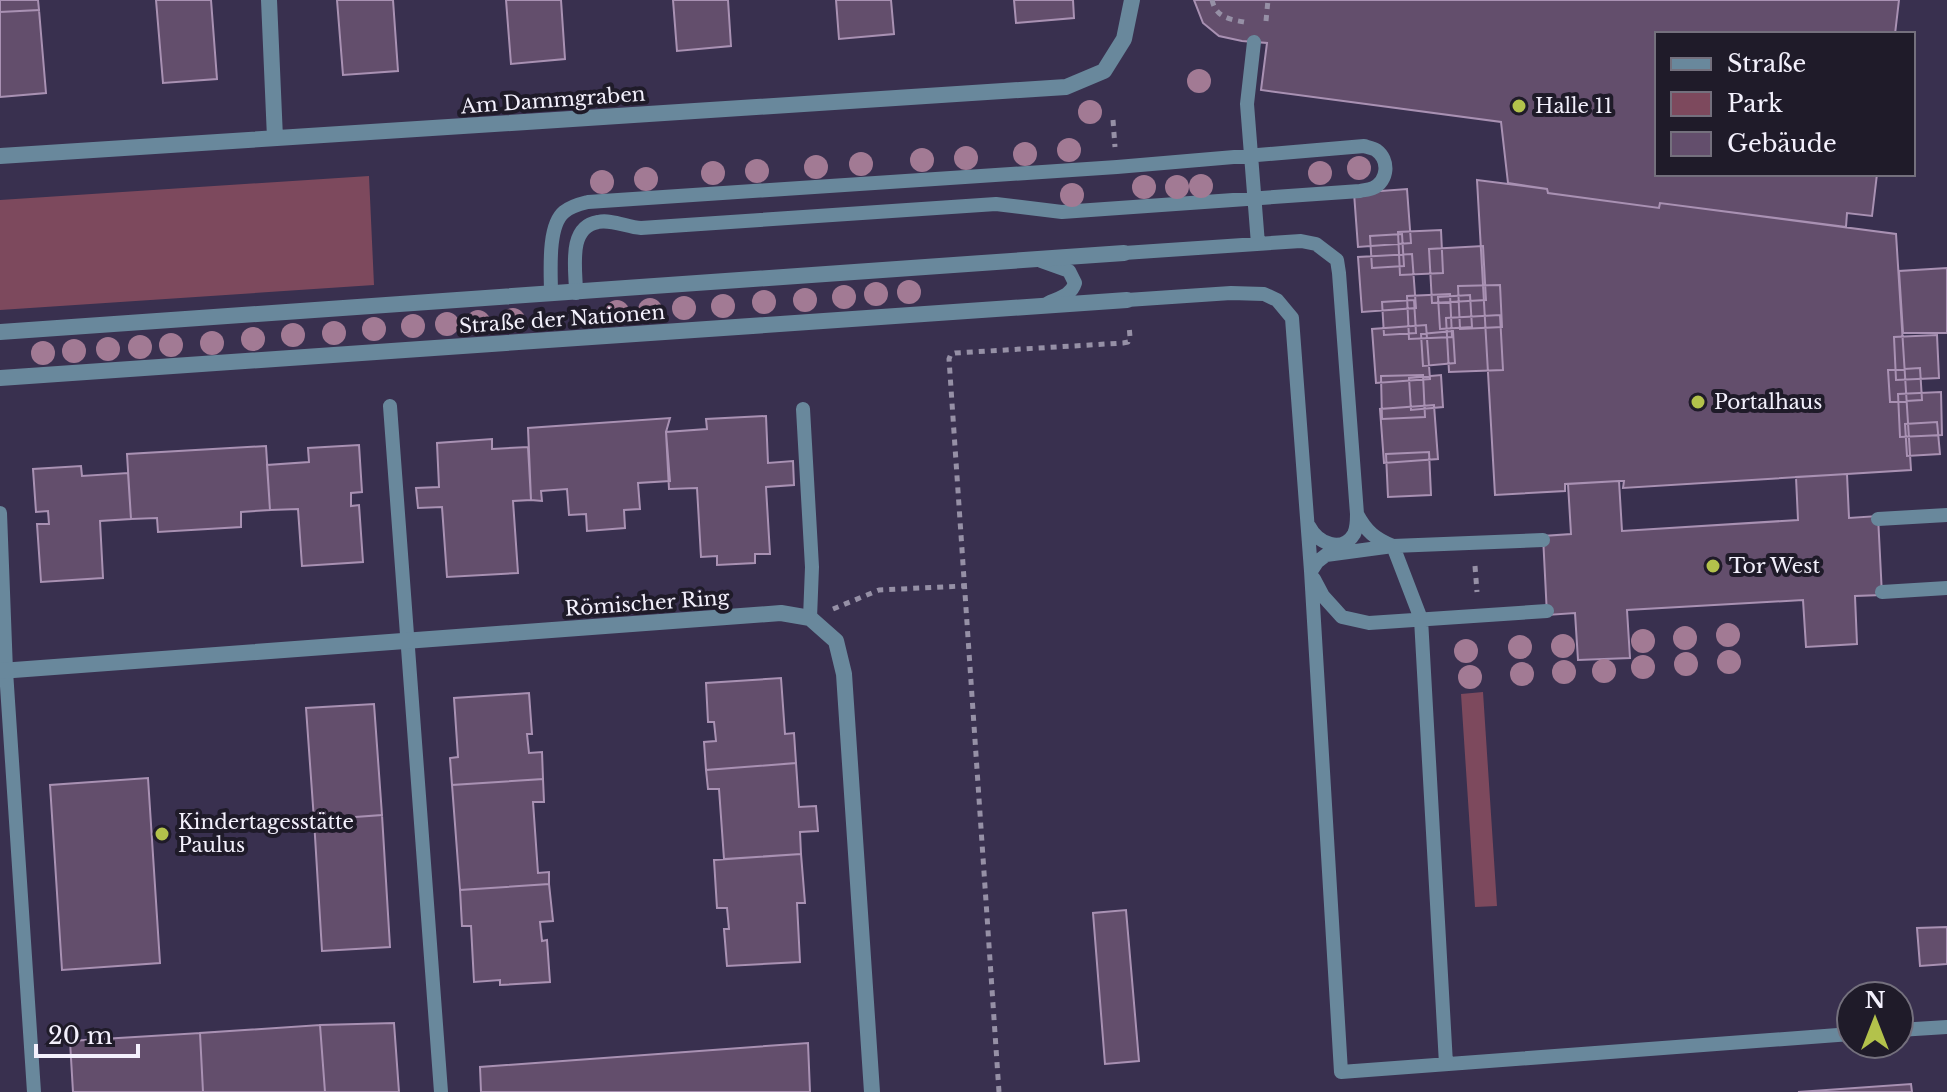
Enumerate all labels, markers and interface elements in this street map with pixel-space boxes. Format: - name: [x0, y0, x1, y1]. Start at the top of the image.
- legend: [1655, 32, 1915, 176]
- text: Straße: [1727, 49, 1806, 78]
- street label: Am Dammgraben: [459, 82, 646, 118]
- text: Park: [1727, 89, 1783, 118]
- place label: Halle 11: [1535, 94, 1613, 118]
- marker: Halle 11: [1510, 97, 1528, 115]
- text: Gebäude: [1727, 129, 1837, 158]
- street label: Straße der Nationen: [458, 300, 666, 338]
- place label: Portalhaus: [1714, 390, 1822, 414]
- marker: Portalhaus: [1689, 393, 1707, 411]
- place label: Tor West: [1729, 554, 1820, 578]
- marker: Tor West: [1704, 557, 1722, 575]
- street label: Römischer Ring: [564, 585, 731, 621]
- place label: Kindertagesstätte Paulus: [178, 810, 354, 857]
- marker: Kindertagesstätte Paulus: [153, 825, 171, 843]
- north arrow: [1835, 980, 1915, 1060]
- text: N: [1865, 987, 1886, 1014]
- scale bar: [36, 1008, 138, 1058]
- text: 20 m: [48, 1021, 113, 1050]

